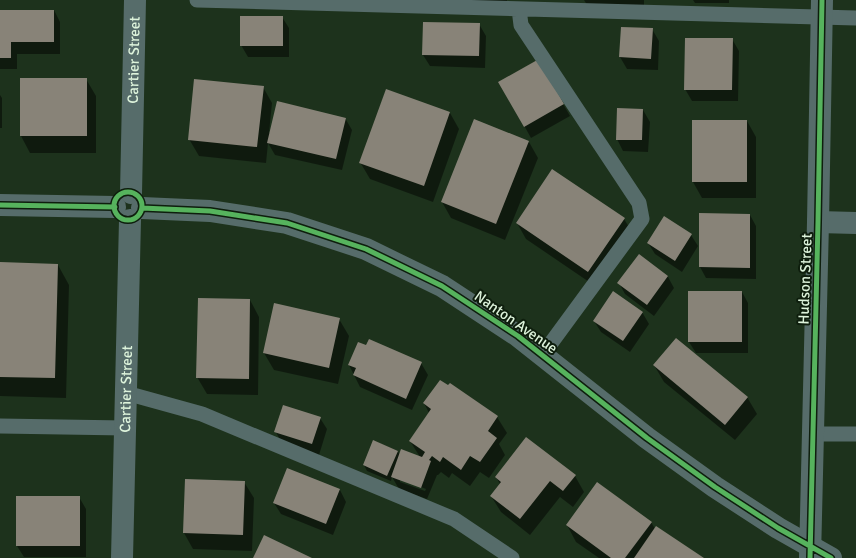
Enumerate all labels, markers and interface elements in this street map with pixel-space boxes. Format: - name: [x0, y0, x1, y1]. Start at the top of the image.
- street label: Cartier Street: [124, 16, 144, 104]
- street label: Hudson Street: [794, 233, 816, 325]
- street label: Nanton Avenue: [471, 287, 561, 357]
- street label: Cartier Street: [116, 345, 136, 433]

